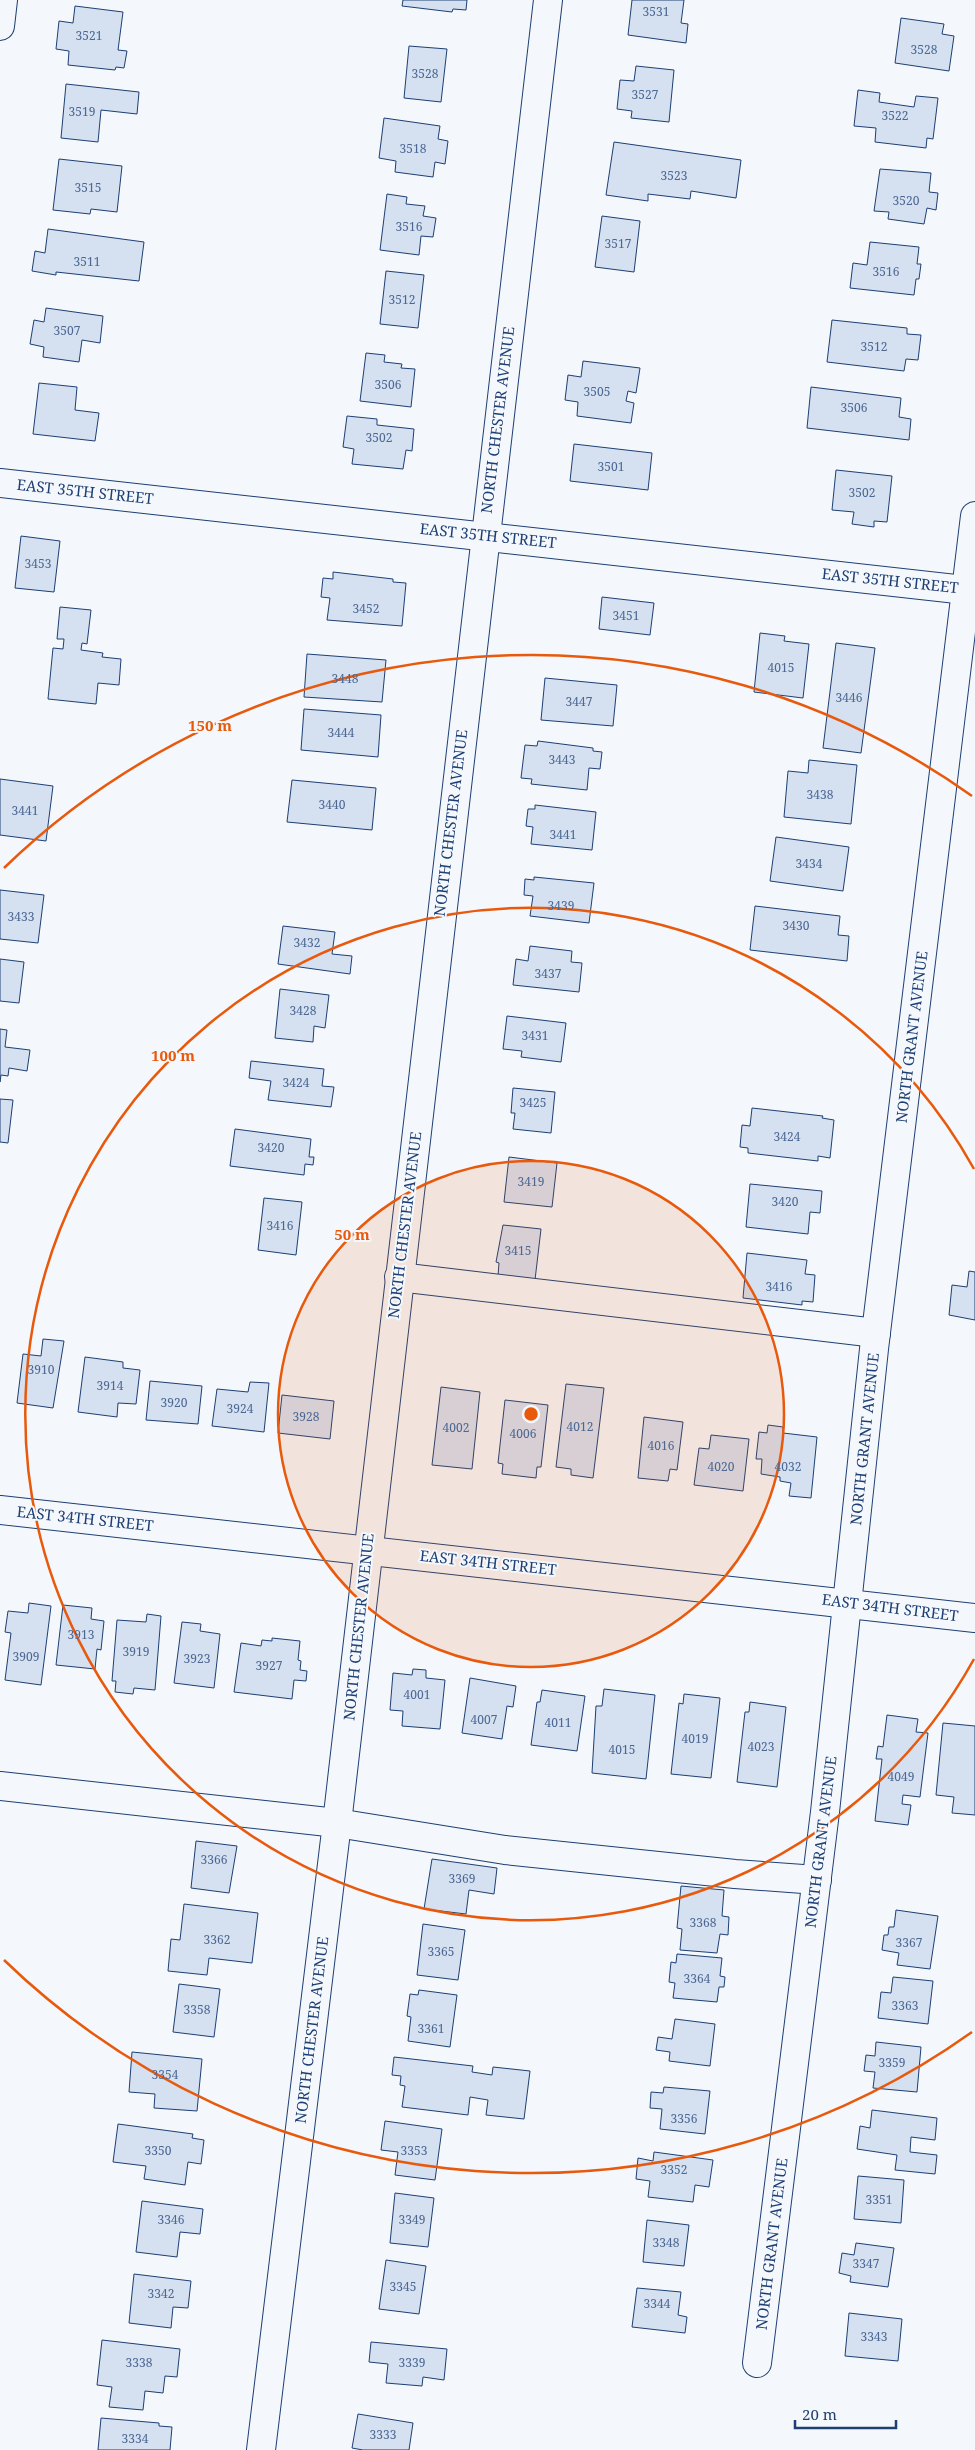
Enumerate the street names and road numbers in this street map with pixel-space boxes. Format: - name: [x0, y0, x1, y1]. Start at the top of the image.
- street label: NORTH CHESTER AVENUE: [476, 325, 518, 514]
- street label: EAST 35TH STREET: [16, 474, 154, 508]
- street label: EAST 35TH STREET: [419, 518, 557, 552]
- street label: EAST 35TH STREET: [821, 563, 959, 597]
- street label: NORTH CHESTER AVENUE: [429, 728, 471, 917]
- street label: NORTH GRANT AVENUE: [891, 950, 931, 1124]
- street label: NORTH CHESTER AVENUE: [383, 1130, 425, 1319]
- street label: NORTH GRANT AVENUE: [845, 1352, 883, 1526]
- street label: EAST 34TH STREET: [16, 1501, 154, 1535]
- street label: NORTH CHESTER AVENUE: [338, 1532, 378, 1721]
- street label: EAST 34TH STREET: [419, 1545, 557, 1579]
- street label: EAST 34TH STREET: [821, 1589, 960, 1625]
- street label: NORTH GRANT AVENUE: [800, 1755, 840, 1929]
- street label: NORTH CHESTER AVENUE: [290, 1935, 332, 2124]
- street label: NORTH GRANT AVENUE: [751, 2157, 791, 2331]

